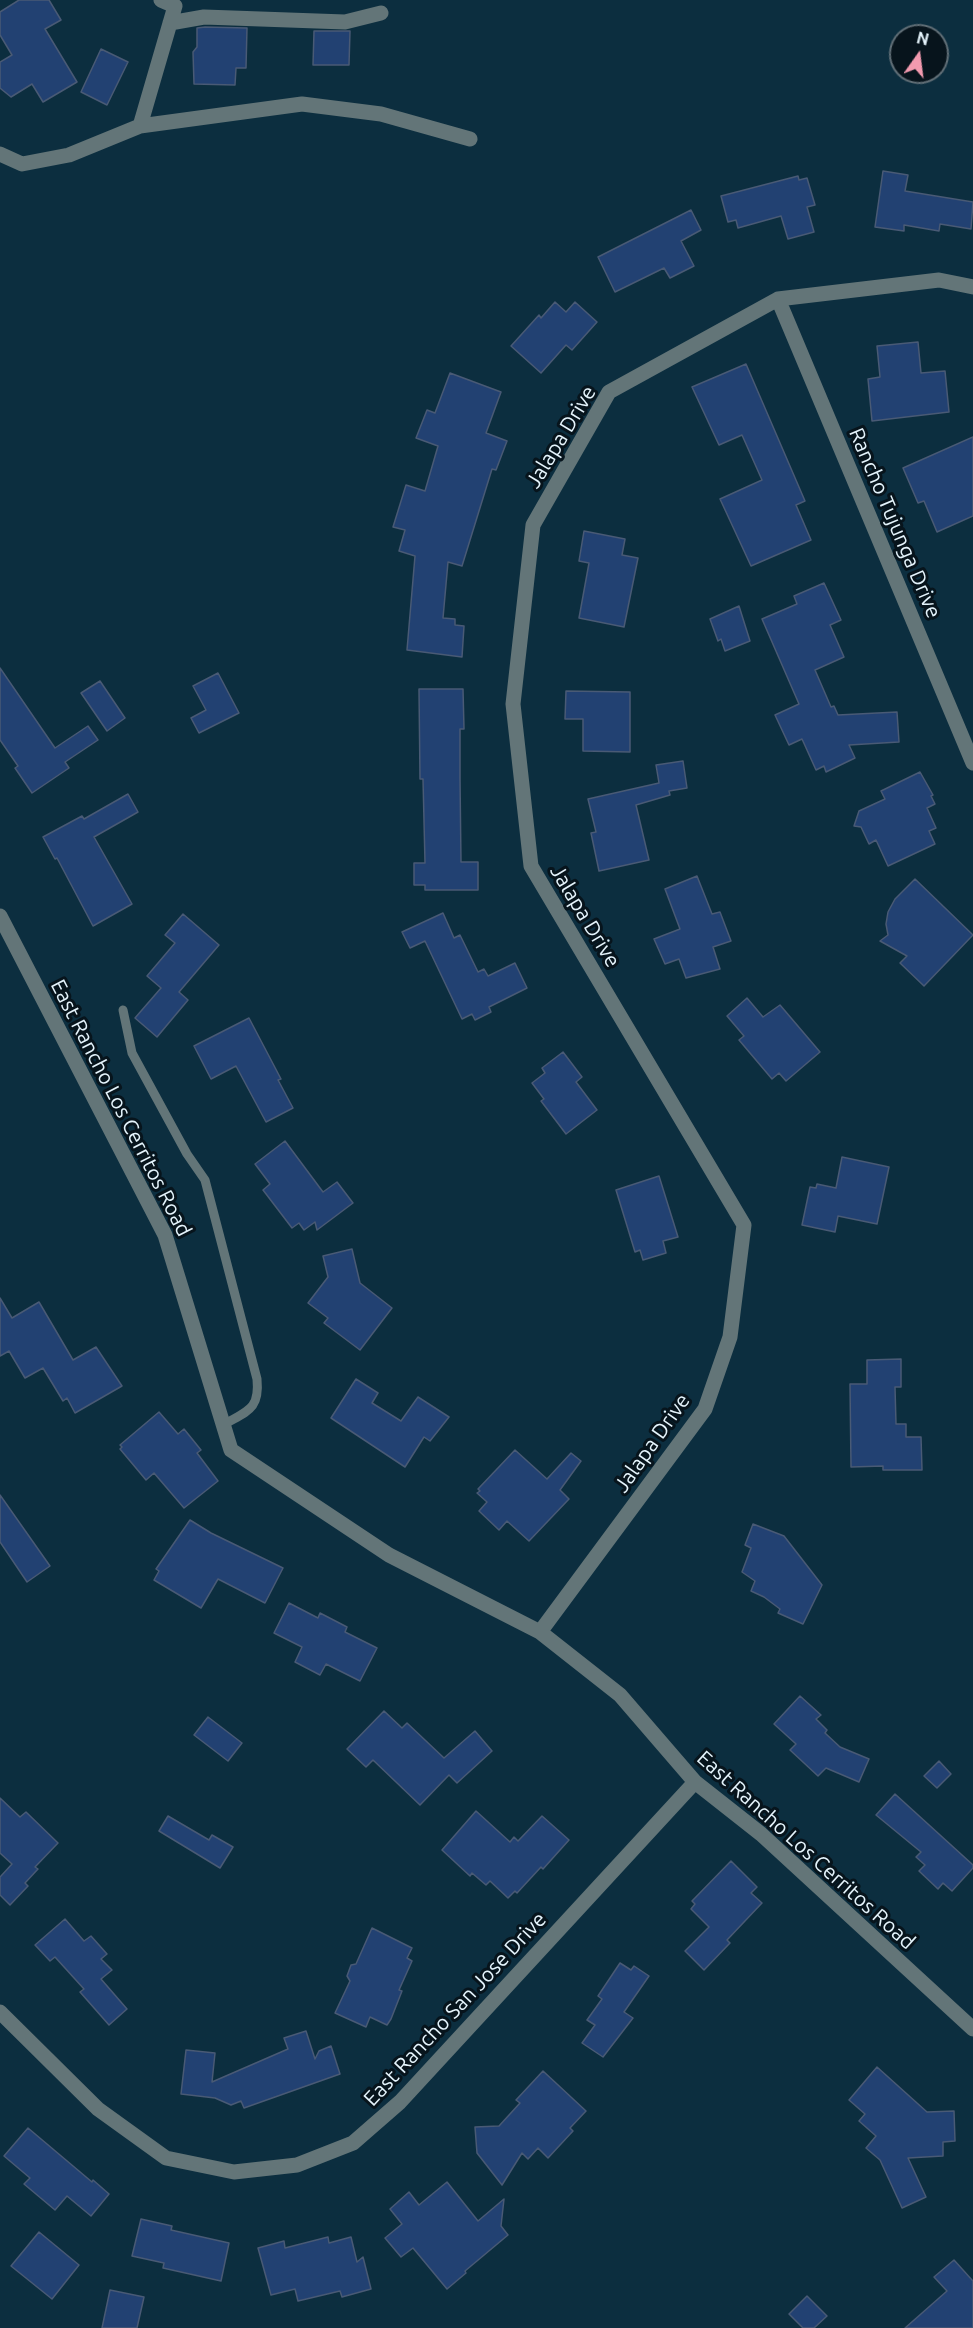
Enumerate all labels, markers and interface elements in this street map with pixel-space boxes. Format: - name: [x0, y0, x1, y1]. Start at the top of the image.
- north arrow: [889, 24, 949, 84]
- text: N: [915, 28, 931, 49]
- street label: Jalapa Drive: [521, 381, 601, 493]
- street label: Rancho Tujunga Drive: [844, 424, 946, 622]
- street label: Jalapa Drive: [545, 860, 625, 972]
- street label: East Rancho Los Cerritos Road: [45, 975, 197, 1241]
- street label: Jalapa Drive: [609, 1389, 695, 1497]
- street label: East Rancho Los Cerritos Road: [692, 1745, 920, 1955]
- street label: East Rancho San Jose Drive: [359, 1907, 551, 2111]

